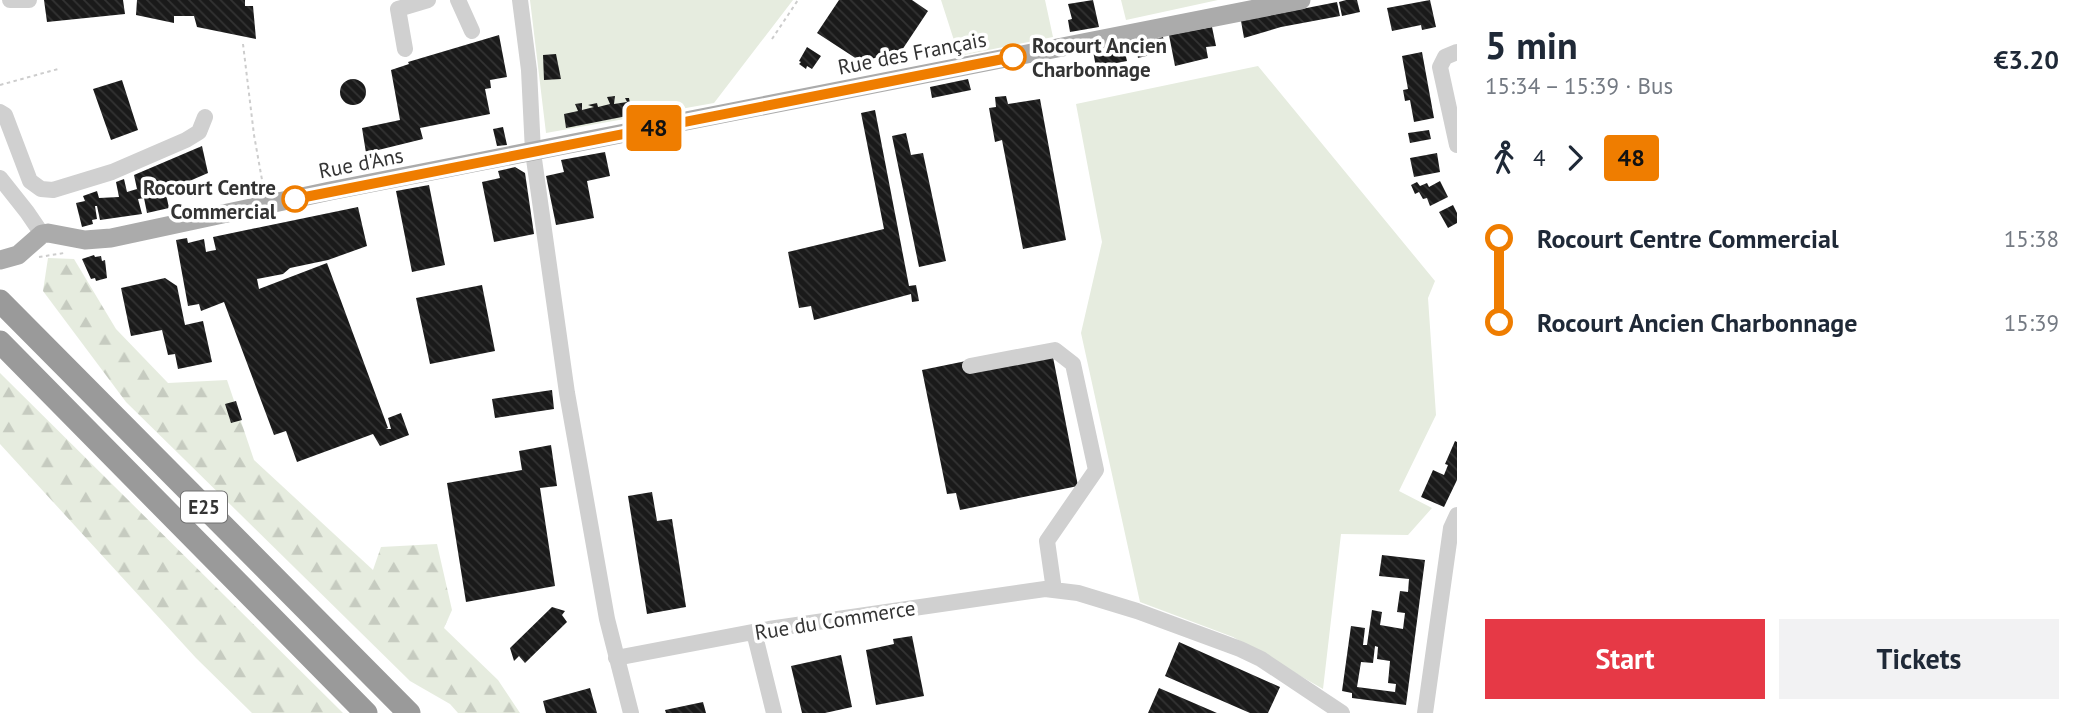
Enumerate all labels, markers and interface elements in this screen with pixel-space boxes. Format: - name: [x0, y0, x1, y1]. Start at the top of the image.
- text: 5 min: [1485, 20, 1578, 69]
- street label: Rue des Français: [836, 25, 988, 81]
- place label: Rocourt Ancien Charbonnage: [1032, 32, 1167, 83]
- text: €3.20: [1994, 43, 2059, 76]
- marker: Rocourt Ancien Charbonnage: [1000, 44, 1026, 70]
- text: 15:34 – 15:39 · Bus: [1485, 71, 1673, 100]
- line badge: 48: [622, 105, 686, 151]
- text: 48: [640, 112, 668, 143]
- icon: walk: [1485, 139, 1523, 177]
- icon: forward: [1556, 139, 1594, 177]
- street label: Rue d'Ans: [316, 142, 406, 184]
- text: 48: [1618, 142, 1645, 173]
- text: 4: [1533, 143, 1546, 172]
- place label: Rocourt Centre Commercial: [143, 174, 277, 225]
- marker: Rocourt Centre Commercial: [282, 186, 308, 212]
- text: Rocourt Centre Commercial: [1537, 222, 1839, 255]
- text: 15:38: [2004, 224, 2059, 253]
- text: Rocourt Ancien Charbonnage: [1537, 306, 1857, 339]
- text: 15:39: [2004, 308, 2059, 337]
- road number: E25: [181, 492, 227, 522]
- street label: Rue du Commerce: [753, 594, 917, 646]
- button: Start: [1485, 619, 1765, 699]
- button: Tickets: [1779, 619, 2059, 699]

